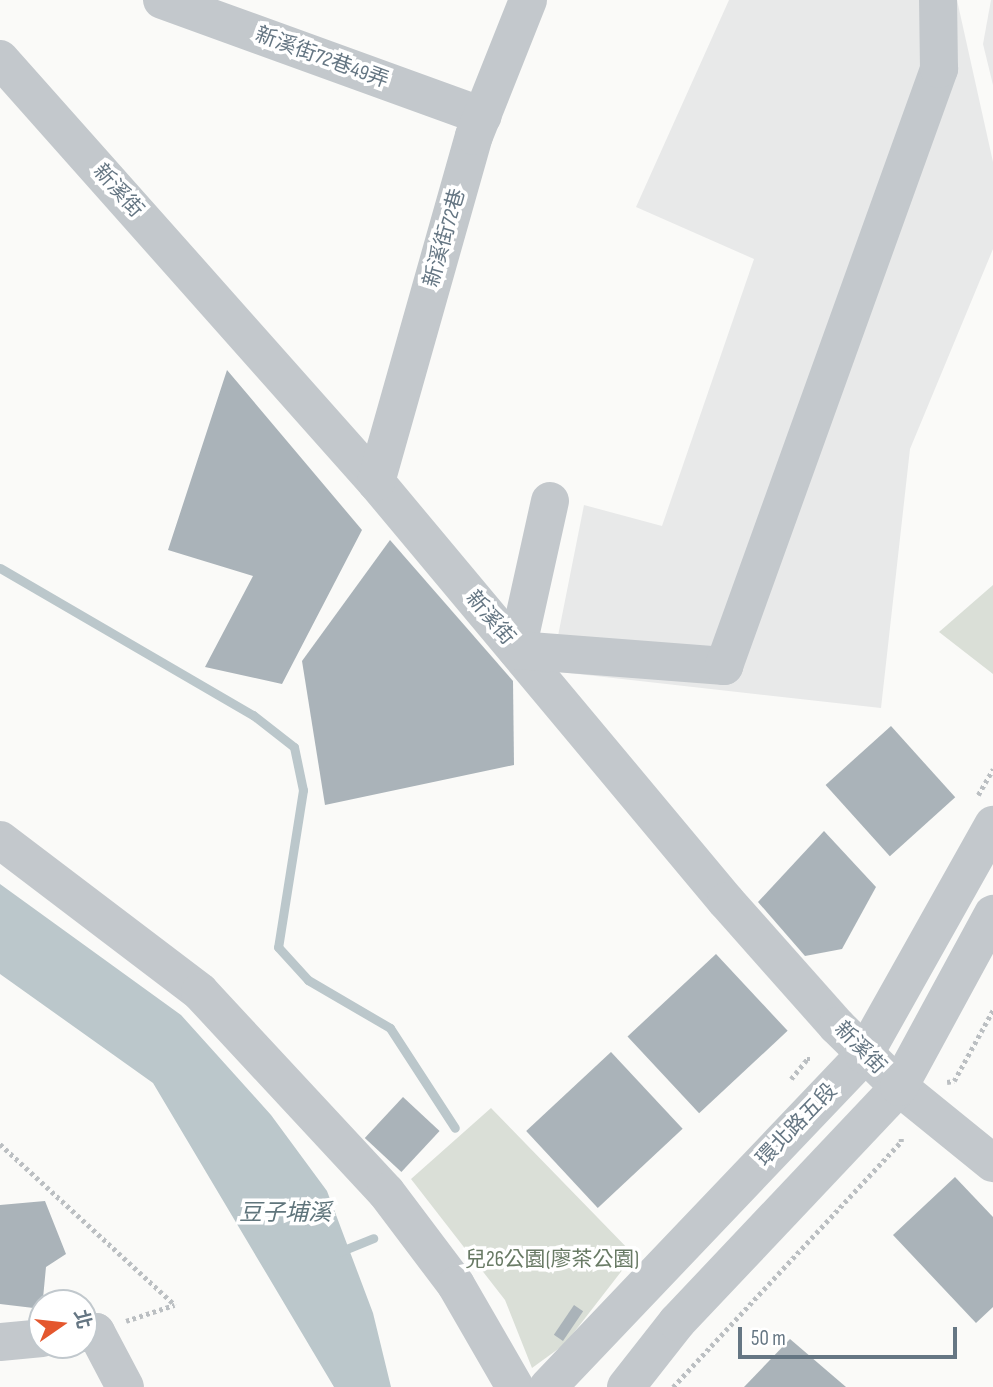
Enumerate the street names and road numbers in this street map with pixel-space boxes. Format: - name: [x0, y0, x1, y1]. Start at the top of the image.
- street label: 新溪街72巷49弄: [252, 22, 392, 94]
- street label: 新溪街: [88, 159, 148, 223]
- street label: 新溪街72巷: [419, 186, 471, 290]
- street label: 新溪街: [460, 586, 520, 650]
- street label: 新溪街: [829, 1017, 891, 1079]
- street label: 環北路五段: [751, 1078, 843, 1172]

